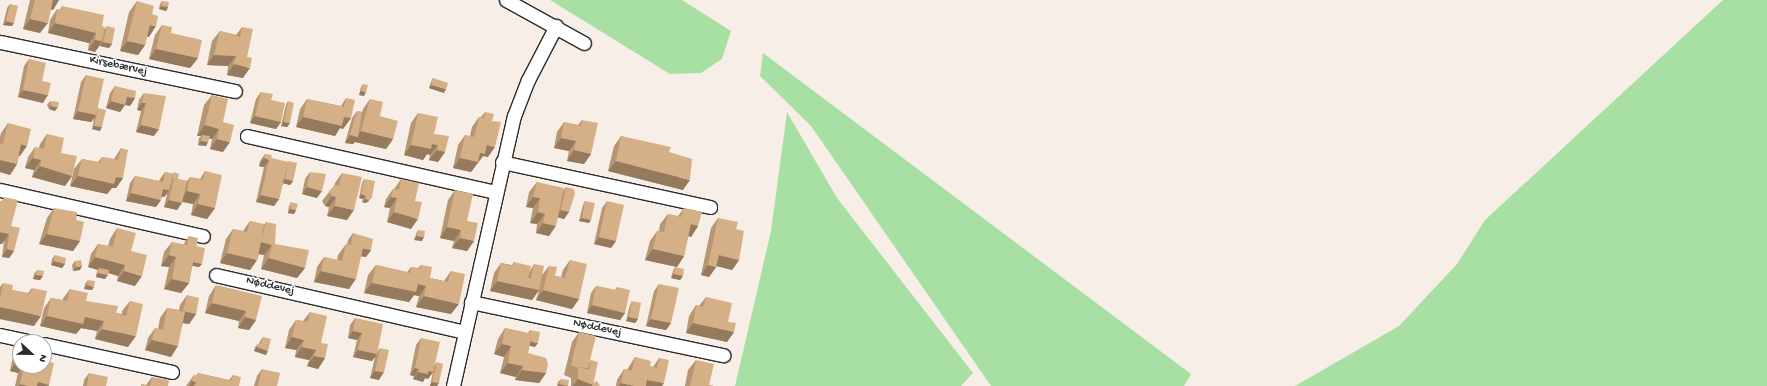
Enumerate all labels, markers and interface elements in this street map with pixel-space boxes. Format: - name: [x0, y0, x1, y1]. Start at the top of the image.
- street label: Kirsebærvej: [88, 54, 148, 80]
- street label: Nøddevej: [244, 274, 296, 300]
- street label: Nøddevej: [571, 317, 623, 341]
- north arrow: [12, 334, 52, 374]
- text: N: [35, 353, 49, 364]

